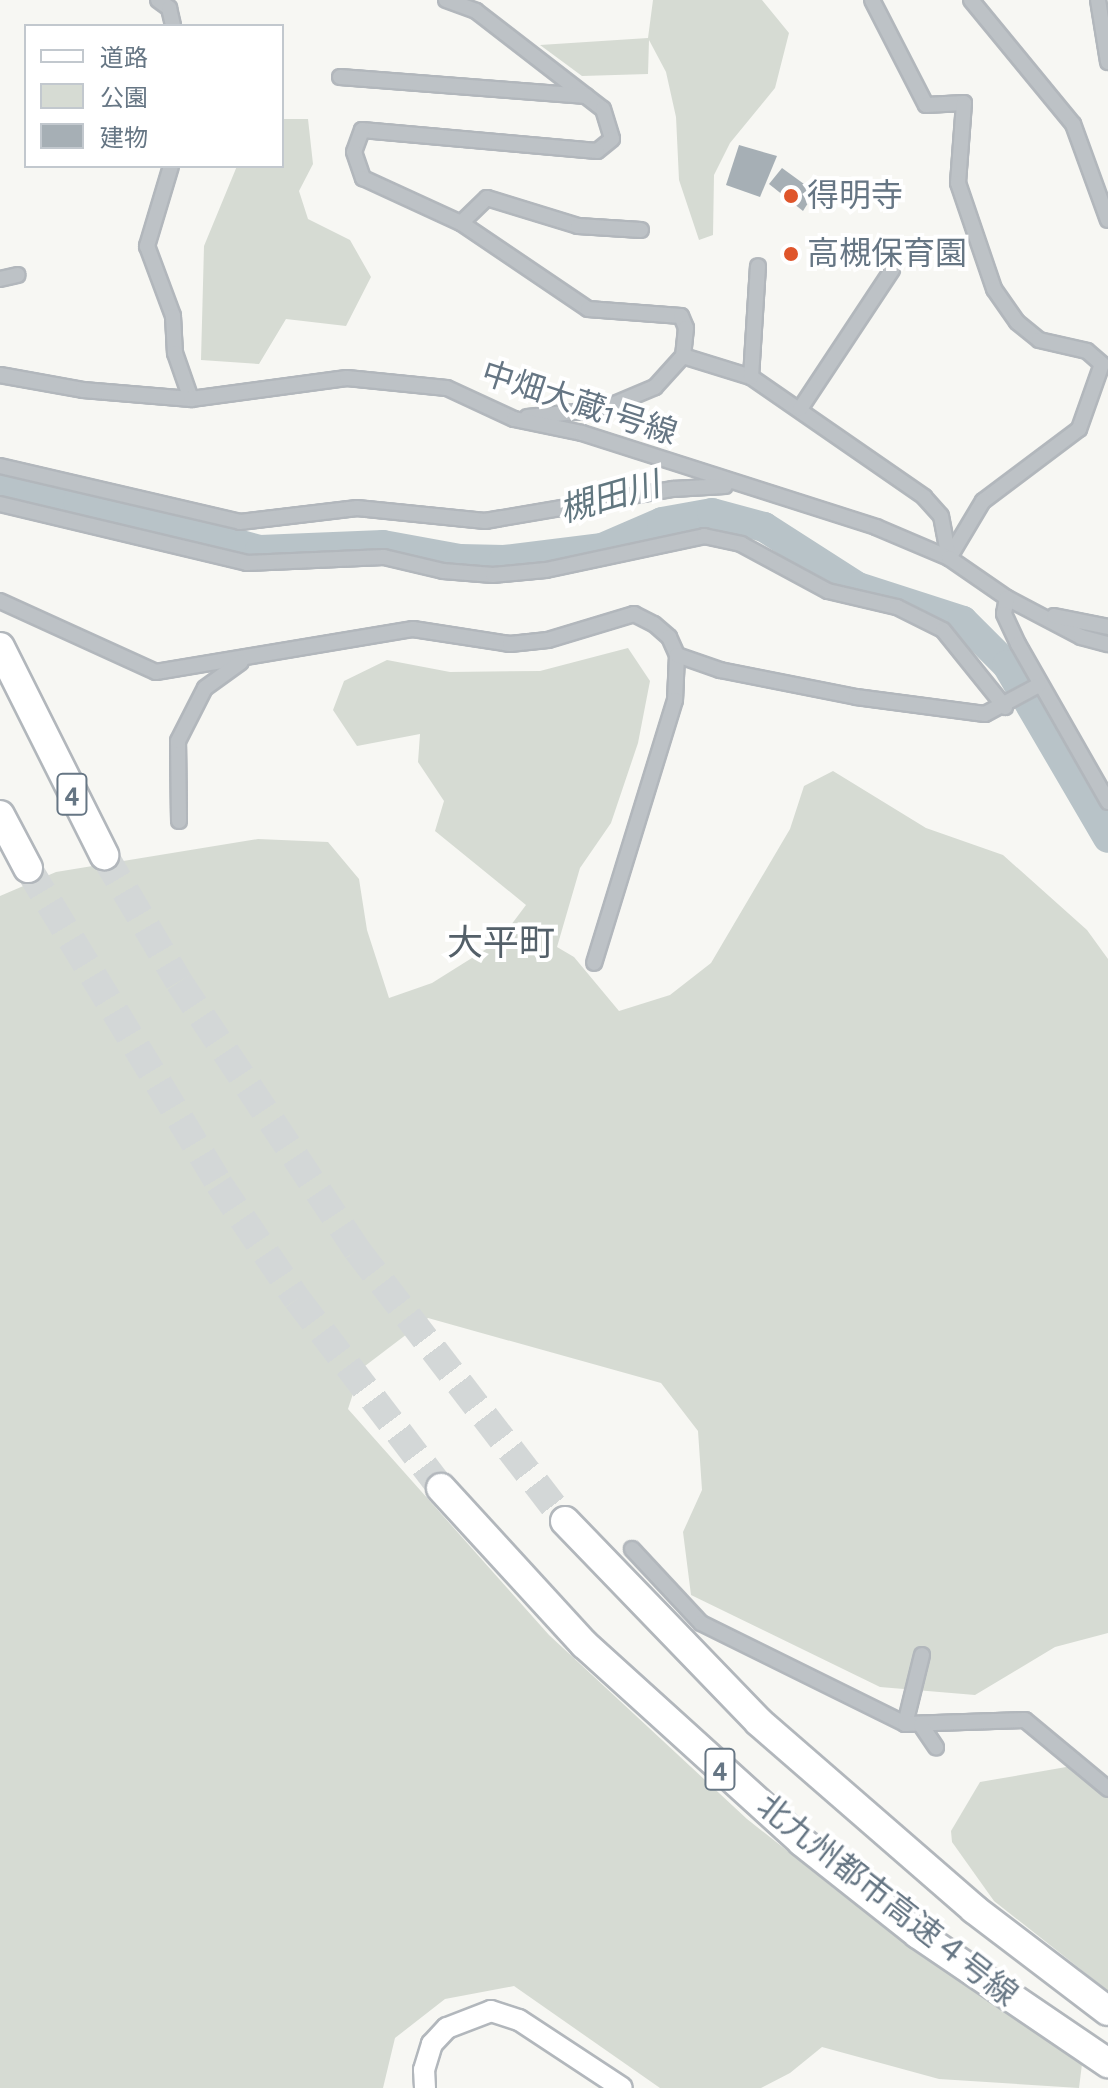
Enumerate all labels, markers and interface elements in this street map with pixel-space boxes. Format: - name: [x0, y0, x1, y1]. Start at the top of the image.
- legend: [24, 24, 284, 168]
- text: 道路: [100, 47, 148, 71]
- text: 公園: [100, 87, 148, 111]
- text: 建物: [100, 127, 148, 151]
- place label: 得明寺: [807, 177, 903, 215]
- marker: 得明寺: [782, 187, 800, 205]
- place label: 高槻保育園: [807, 235, 967, 273]
- marker: 高槻保育園: [782, 245, 800, 263]
- street label: 中畑大蔵1号線: [477, 354, 681, 454]
- water label: 槻田川: [555, 465, 665, 533]
- road number: 4: [56, 768, 88, 820]
- district label: 大平町: [447, 923, 555, 967]
- road number: 4: [704, 1743, 736, 1795]
- street label: 北九州都市高速４号線: [749, 1787, 1025, 2015]

